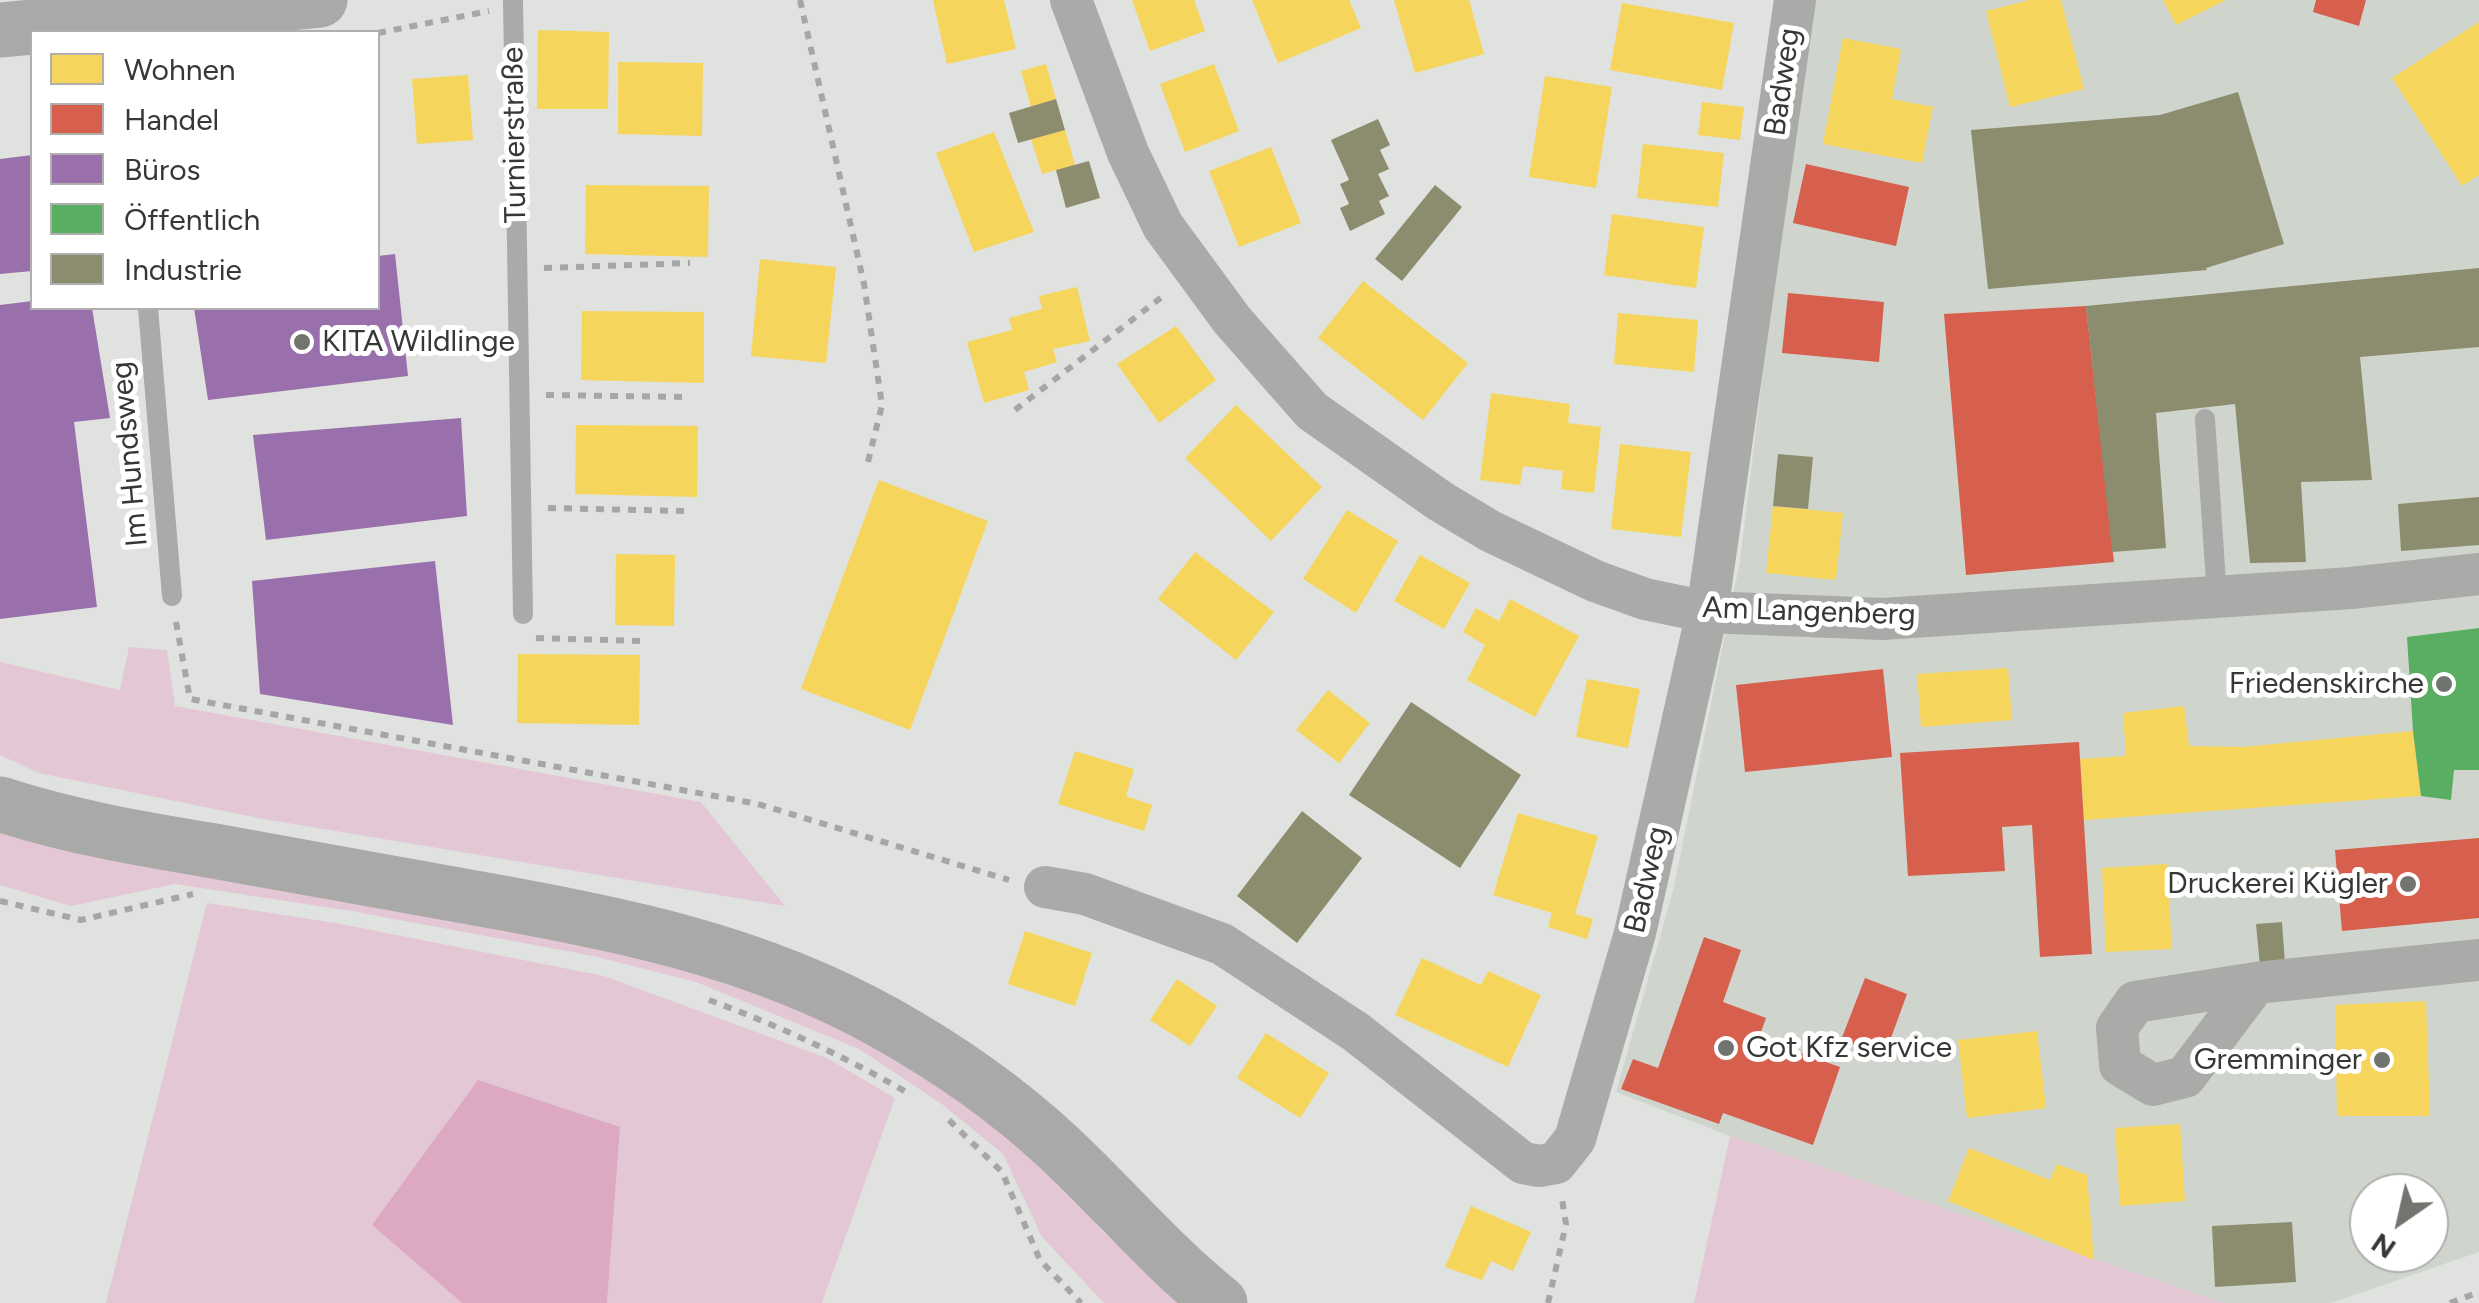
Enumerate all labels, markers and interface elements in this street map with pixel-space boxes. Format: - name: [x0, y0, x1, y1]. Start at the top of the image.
- street label: Badweg: [1758, 26, 1808, 138]
- legend: [30, 30, 380, 310]
- street label: Turnierstraße: [495, 47, 535, 223]
- text: Wohnen: [124, 51, 236, 88]
- text: Handel: [124, 101, 219, 138]
- text: Büros: [124, 151, 201, 188]
- text: Öffentlich: [124, 201, 260, 238]
- text: Industrie: [124, 251, 242, 288]
- place label: KITA Wildlinge: [322, 324, 515, 360]
- marker: KITA Wildlinge: [291, 331, 313, 353]
- street label: Im Hundsweg: [104, 360, 156, 548]
- street label: Am Langenberg: [1702, 590, 1916, 634]
- place label: Friedenskirche: [2229, 666, 2424, 702]
- marker: Friedenskirche: [2433, 673, 2455, 695]
- street label: Badweg: [1617, 823, 1677, 937]
- place label: Druckerei Kügler: [2167, 866, 2388, 902]
- marker: Druckerei Kügler: [2397, 873, 2419, 895]
- place label: Got Kfz service: [1746, 1030, 1952, 1066]
- marker: Got Kfz service: [1715, 1037, 1737, 1059]
- place label: Gremminger: [2194, 1042, 2362, 1078]
- marker: Gremminger: [2371, 1049, 2393, 1071]
- north arrow: [2349, 1173, 2449, 1273]
- text: N: [2365, 1226, 2402, 1266]

